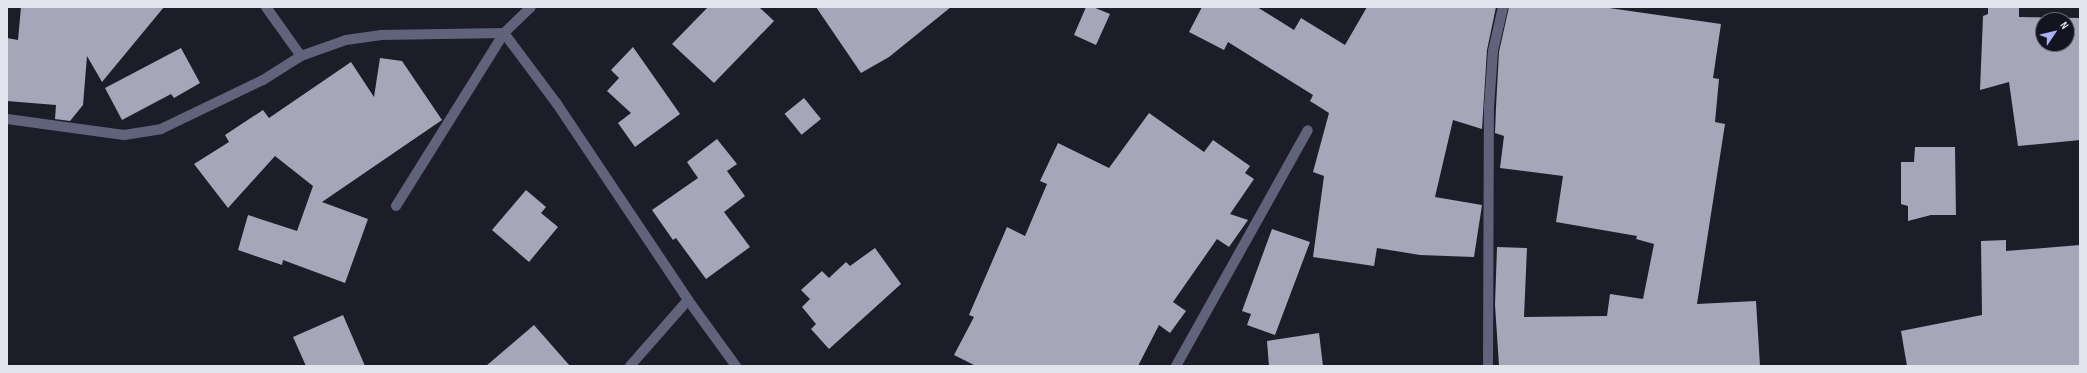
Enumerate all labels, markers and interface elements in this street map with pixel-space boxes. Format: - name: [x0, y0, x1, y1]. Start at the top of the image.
- north arrow: [2035, 12, 2075, 52]
- text: N: [2057, 19, 2071, 32]

